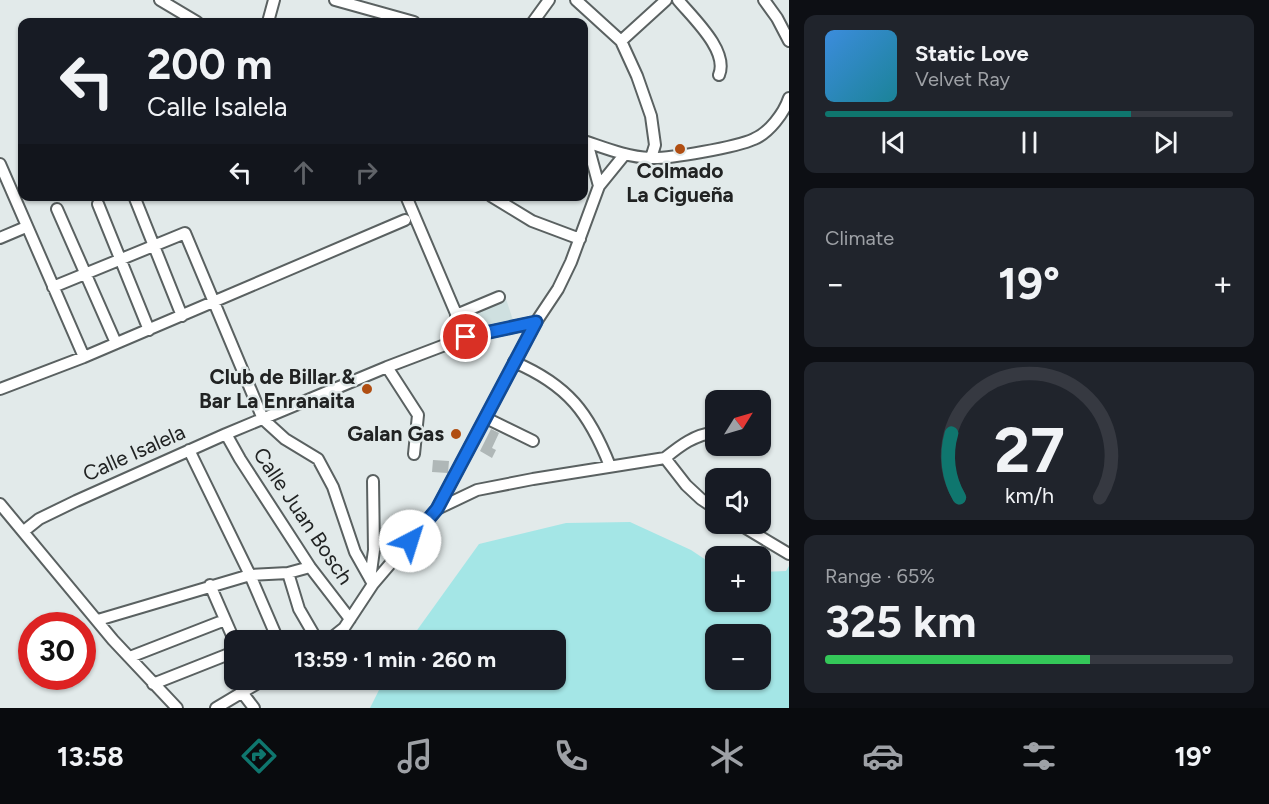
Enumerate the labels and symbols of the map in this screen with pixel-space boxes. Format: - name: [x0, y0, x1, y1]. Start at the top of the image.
- marker: Colmado La Cigueña: [673, 142, 687, 156]
- place label: Colmado La Cigueña: [626, 158, 734, 207]
- pin: [440, 311, 491, 362]
- place label: Club de Billar & Bar La Enranaita: [199, 364, 355, 413]
- marker: Club de Billar & Bar La Enranaita: [360, 382, 374, 396]
- north arrow: [705, 390, 771, 456]
- street label: Calle Isalela: [79, 419, 189, 486]
- place label: Galan Gas: [347, 421, 444, 446]
- marker: Galan Gas: [449, 427, 463, 441]
- street label: Calle Juan Bosch: [248, 442, 358, 589]
- position arrow: [378, 509, 442, 573]
- speed limit sign: 30: [18, 612, 96, 690]

